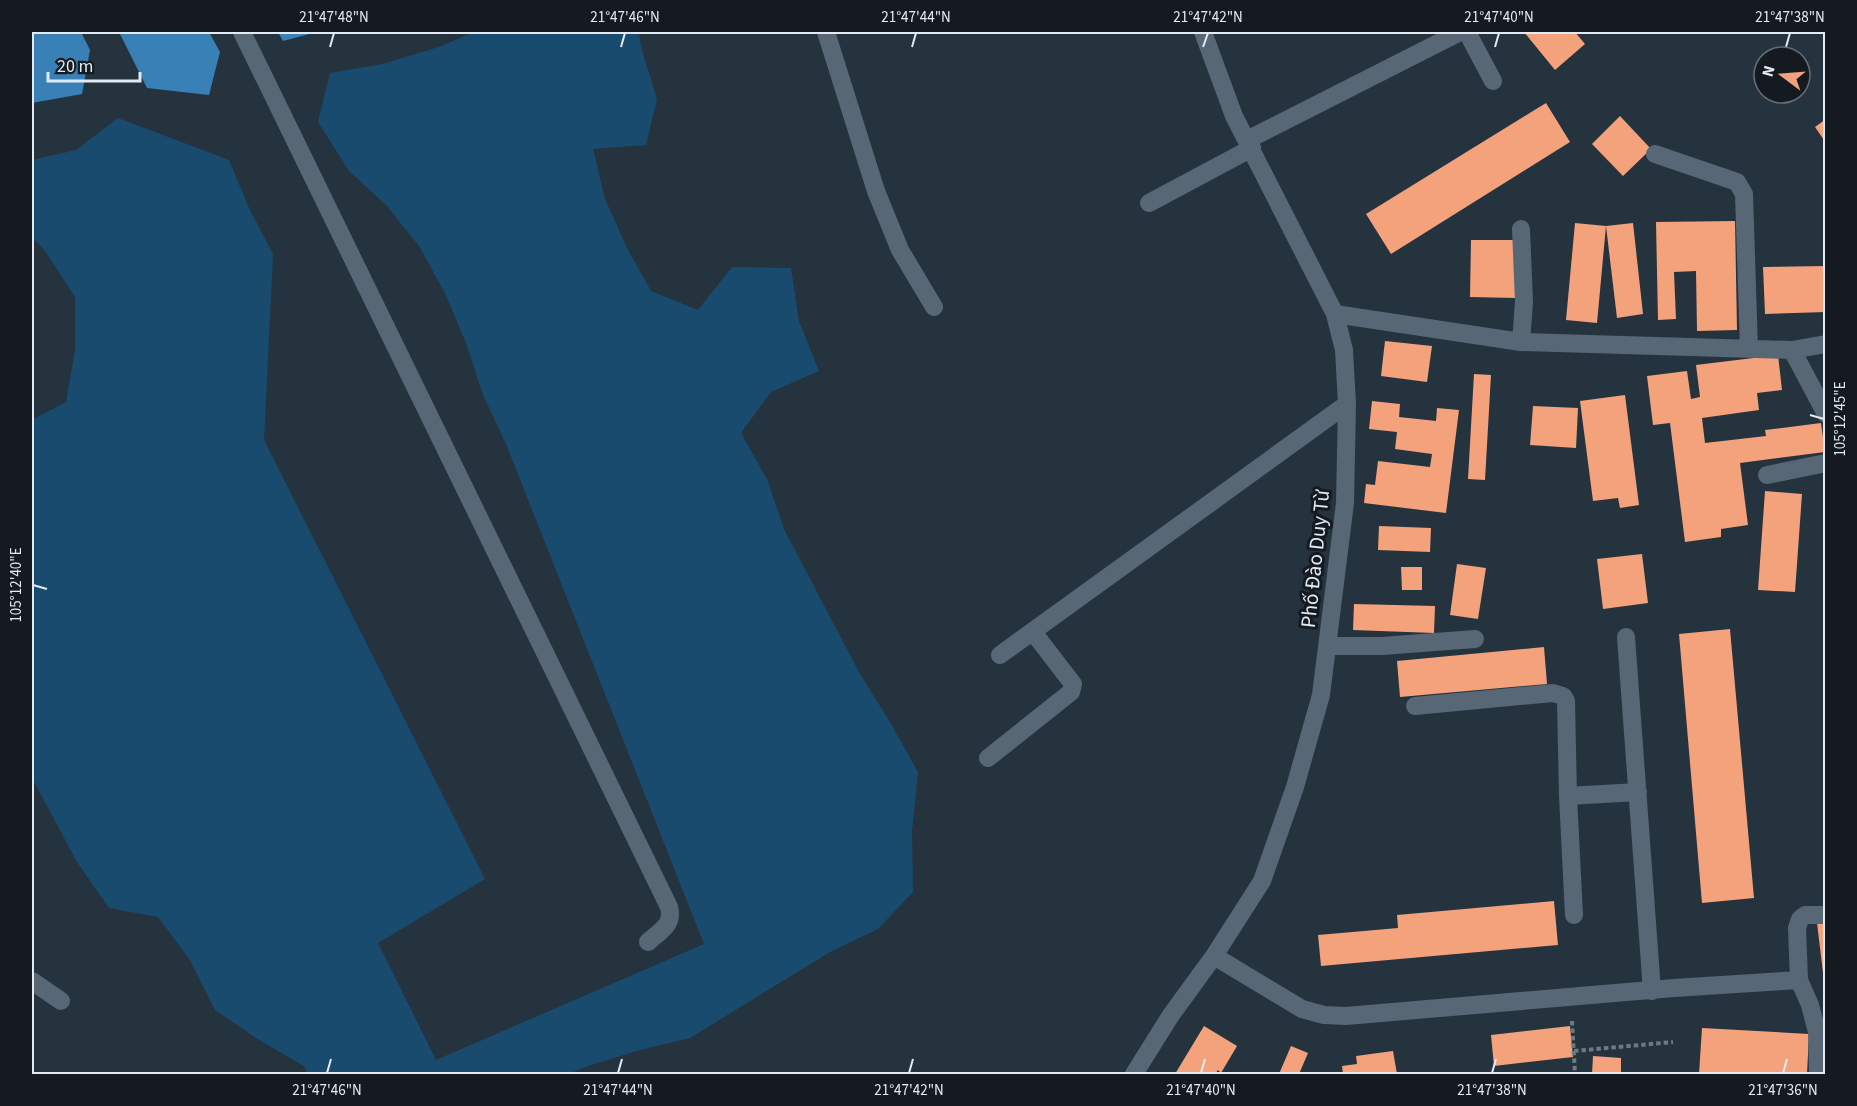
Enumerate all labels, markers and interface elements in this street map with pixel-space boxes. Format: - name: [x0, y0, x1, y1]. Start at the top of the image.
- text: 21°47'48"N: [299, 7, 369, 28]
- text: 21°47'46"N: [590, 7, 660, 28]
- text: 21°47'44"N: [881, 7, 951, 28]
- text: 21°47'42"N: [1173, 7, 1243, 28]
- text: 21°47'40"N: [1464, 7, 1534, 28]
- text: 21°47'38"N: [1755, 7, 1825, 28]
- scale bar: [48, 45, 140, 83]
- north arrow: [1752, 45, 1812, 105]
- text: 20 m: [57, 54, 93, 79]
- text: N: [1757, 63, 1781, 79]
- text: 105°12'45"E: [1830, 381, 1851, 457]
- street label: Phố Đào Duy Từ: [1293, 488, 1337, 629]
- text: 105°12'40"E: [6, 547, 27, 623]
- text: 21°47'46"N: [292, 1080, 362, 1101]
- text: 21°47'44"N: [583, 1080, 653, 1101]
- text: 21°47'42"N: [874, 1080, 944, 1101]
- text: 21°47'40"N: [1166, 1080, 1236, 1101]
- text: 21°47'38"N: [1457, 1080, 1527, 1101]
- text: 21°47'36"N: [1748, 1080, 1818, 1101]

